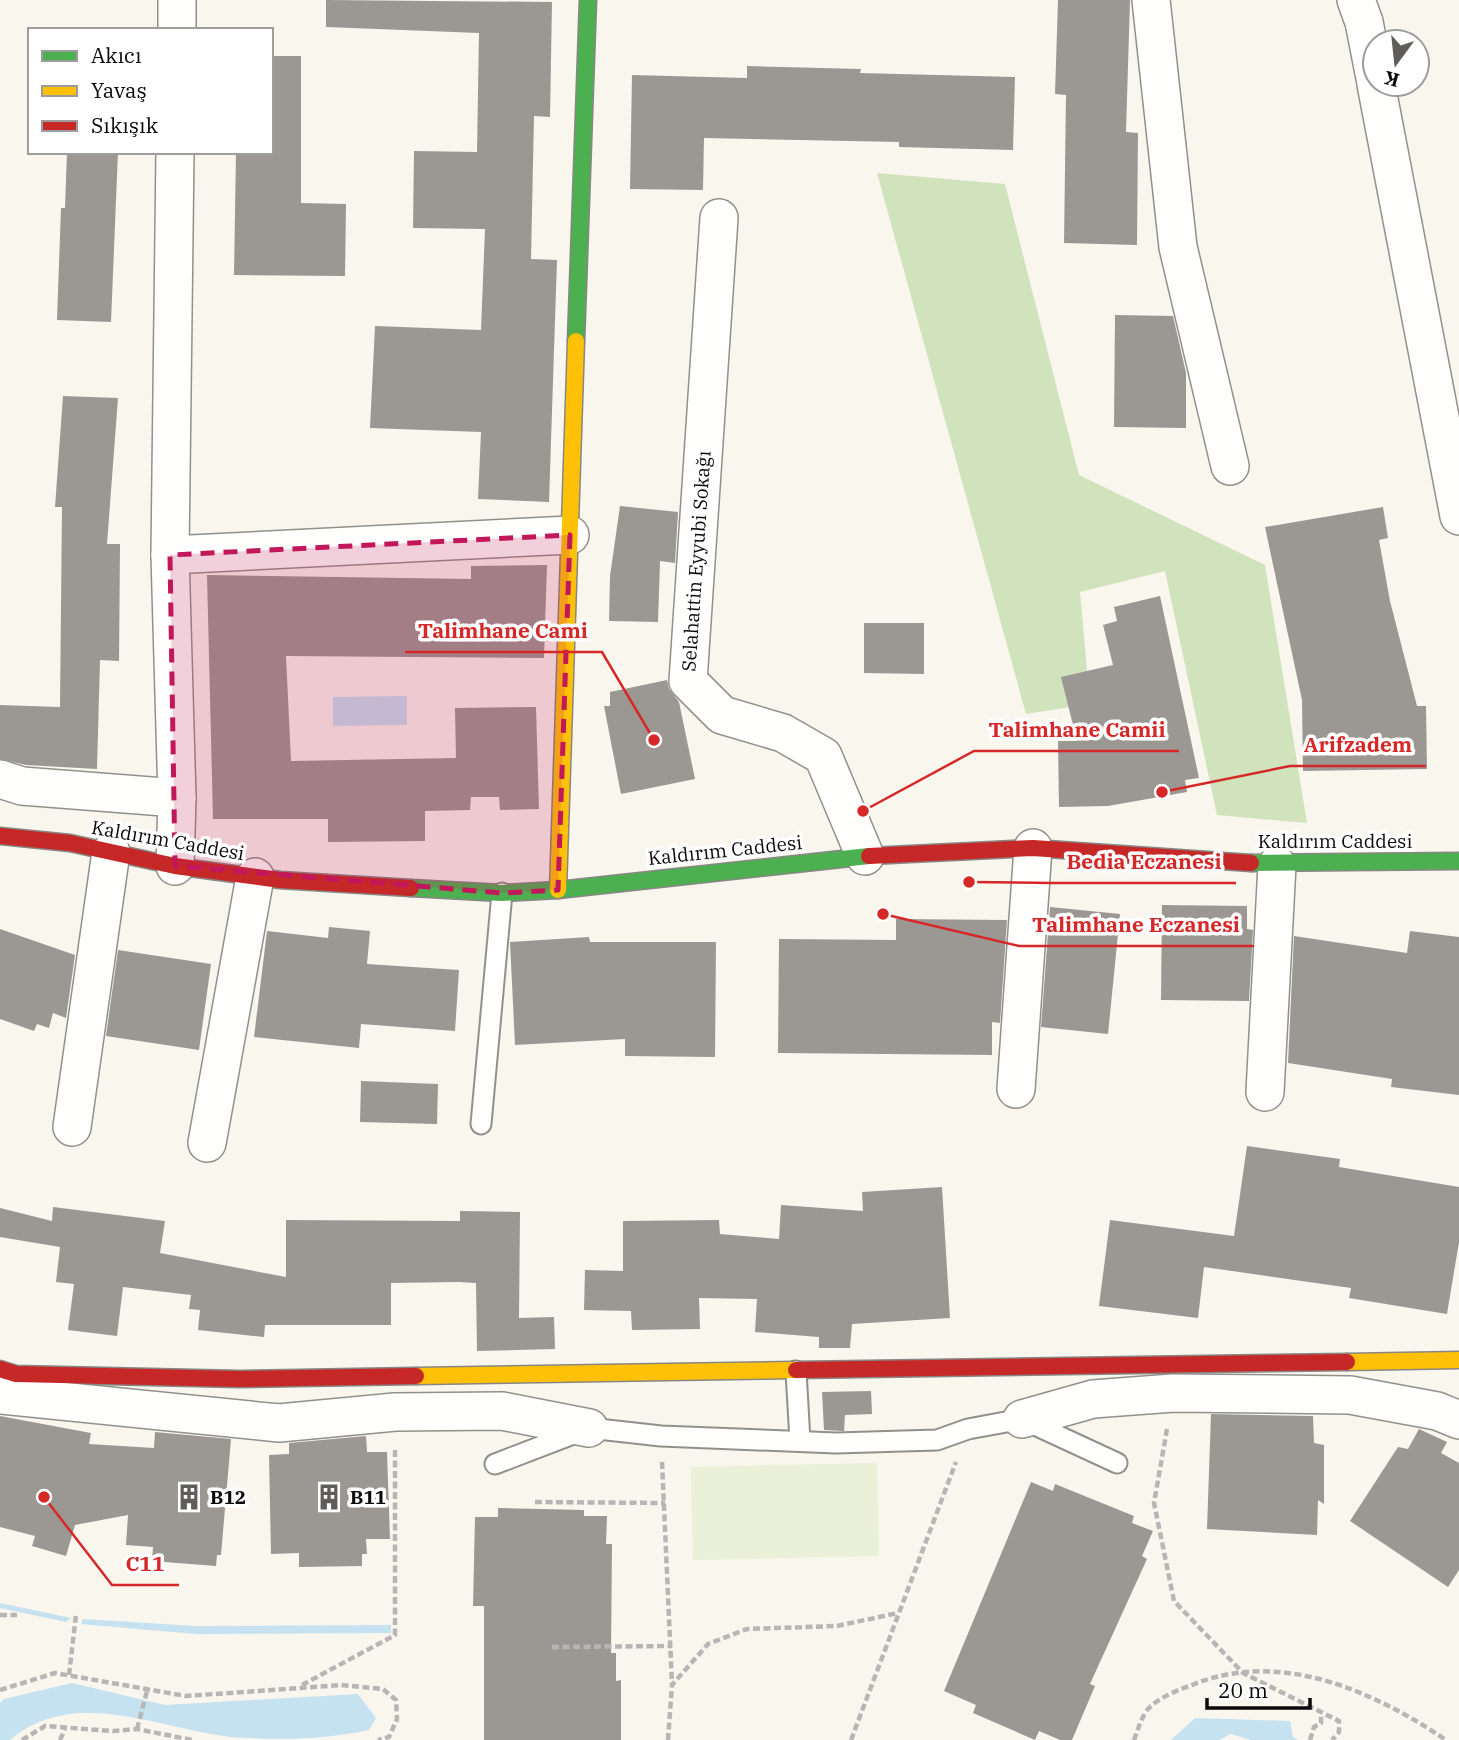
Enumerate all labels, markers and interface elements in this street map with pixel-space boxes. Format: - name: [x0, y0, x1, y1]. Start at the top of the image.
- legend: [28, 28, 273, 154]
- north arrow: [1361, 28, 1431, 98]
- text: Akıcı: [91, 41, 142, 69]
- text: K: [1381, 66, 1402, 93]
- text: Yavaş: [91, 76, 147, 104]
- text: Sıkışık: [91, 111, 159, 139]
- street label: Selahattin Eyyubi Sokağı: [676, 450, 716, 672]
- callout: Talimhane Cami: [405, 610, 602, 652]
- text: Talimhane Cami: [418, 616, 588, 644]
- callout: Talimhane Camii: [974, 709, 1179, 751]
- text: Talimhane Camii: [989, 715, 1165, 743]
- callout: Arifzadem: [1290, 724, 1426, 766]
- text: Arifzadem: [1304, 730, 1412, 758]
- street label: Kaldırım Caddesi: [90, 815, 246, 865]
- street label: Kaldırım Caddesi: [1258, 829, 1412, 853]
- street label: Kaldırım Caddesi: [647, 830, 803, 870]
- callout: Bedia Eczanesi: [1052, 841, 1236, 883]
- text: Bedia Eczanesi: [1066, 847, 1222, 875]
- callout: Talimhane Eczanesi: [1019, 904, 1254, 946]
- text: Talimhane Eczanesi: [1032, 910, 1240, 938]
- building icon: B12: [174, 1482, 204, 1512]
- building icon: B11: [314, 1482, 344, 1512]
- place label: B12: [210, 1485, 246, 1509]
- place label: B11: [350, 1485, 386, 1509]
- callout: C11: [112, 1543, 179, 1585]
- text: C11: [125, 1549, 165, 1577]
- scale bar: [1207, 1666, 1310, 1710]
- text: 20 m: [1218, 1676, 1268, 1704]

